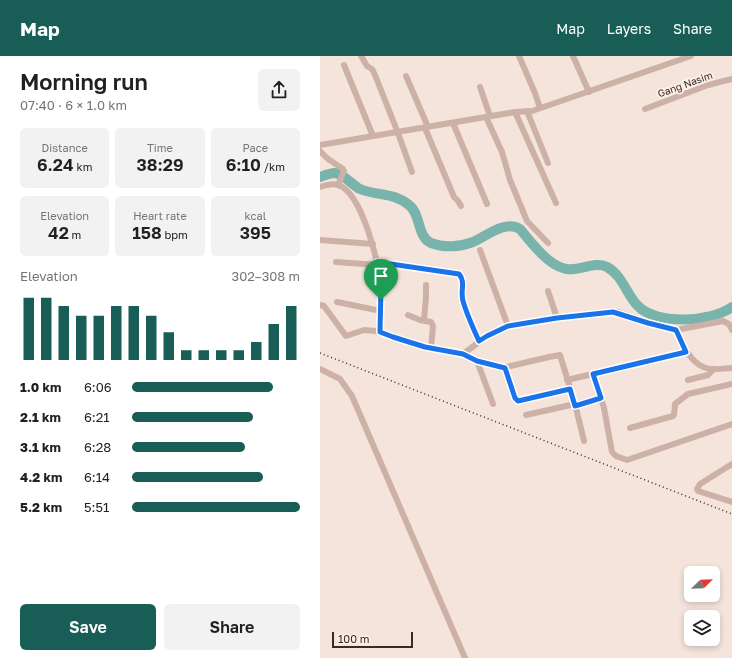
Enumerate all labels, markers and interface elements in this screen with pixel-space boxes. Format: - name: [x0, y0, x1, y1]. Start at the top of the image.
- text: Map: [20, 17, 60, 40]
- text: Map: [556, 20, 585, 37]
- text: Layers: [607, 20, 651, 37]
- text: Share: [673, 20, 712, 37]
- text: Morning run: [20, 68, 148, 95]
- street label: Gang Nasim: [656, 68, 714, 99]
- button: share: [258, 69, 300, 111]
- text: 07:40 · 6 × 1.0 km: [20, 97, 127, 113]
- text: Distance: [42, 141, 88, 154]
- text: Time: [147, 141, 173, 154]
- text: Pace: [242, 141, 268, 154]
- text: 6.24: [37, 154, 74, 175]
- text: 38:29: [136, 154, 184, 175]
- text: 6:10: [226, 154, 261, 175]
- text: km: [74, 160, 92, 173]
- text: /km: [261, 160, 285, 173]
- text: Elevation: [40, 209, 89, 222]
- text: Heart rate: [133, 209, 187, 222]
- text: kcal: [244, 209, 266, 222]
- text: 42: [48, 222, 69, 243]
- text: 158: [132, 222, 162, 243]
- text: 395: [240, 222, 271, 243]
- text: m: [69, 228, 81, 241]
- text: bpm: [162, 228, 188, 241]
- pin: [364, 259, 398, 300]
- icon: arrive: [370, 265, 392, 287]
- text: Elevation: [20, 268, 78, 284]
- text: 302–308 m: [232, 268, 300, 284]
- text: 1.0 km: [20, 379, 61, 395]
- text: 6:06: [84, 379, 112, 395]
- text: 2.1 km: [20, 409, 61, 425]
- text: 6:21: [84, 409, 110, 425]
- text: 3.1 km: [20, 439, 61, 455]
- text: 6:28: [84, 439, 111, 455]
- text: 4.2 km: [20, 469, 62, 485]
- text: 6:14: [84, 469, 110, 485]
- text: 5.2 km: [20, 499, 62, 515]
- text: 5:51: [84, 499, 109, 515]
- north arrow: [684, 566, 720, 602]
- map controls: [684, 566, 720, 646]
- button: Save: [20, 604, 156, 650]
- button: Share: [164, 604, 300, 650]
- button: layers: [684, 610, 720, 646]
- scale bar: [332, 630, 413, 649]
- text: 100 m: [338, 632, 369, 645]

